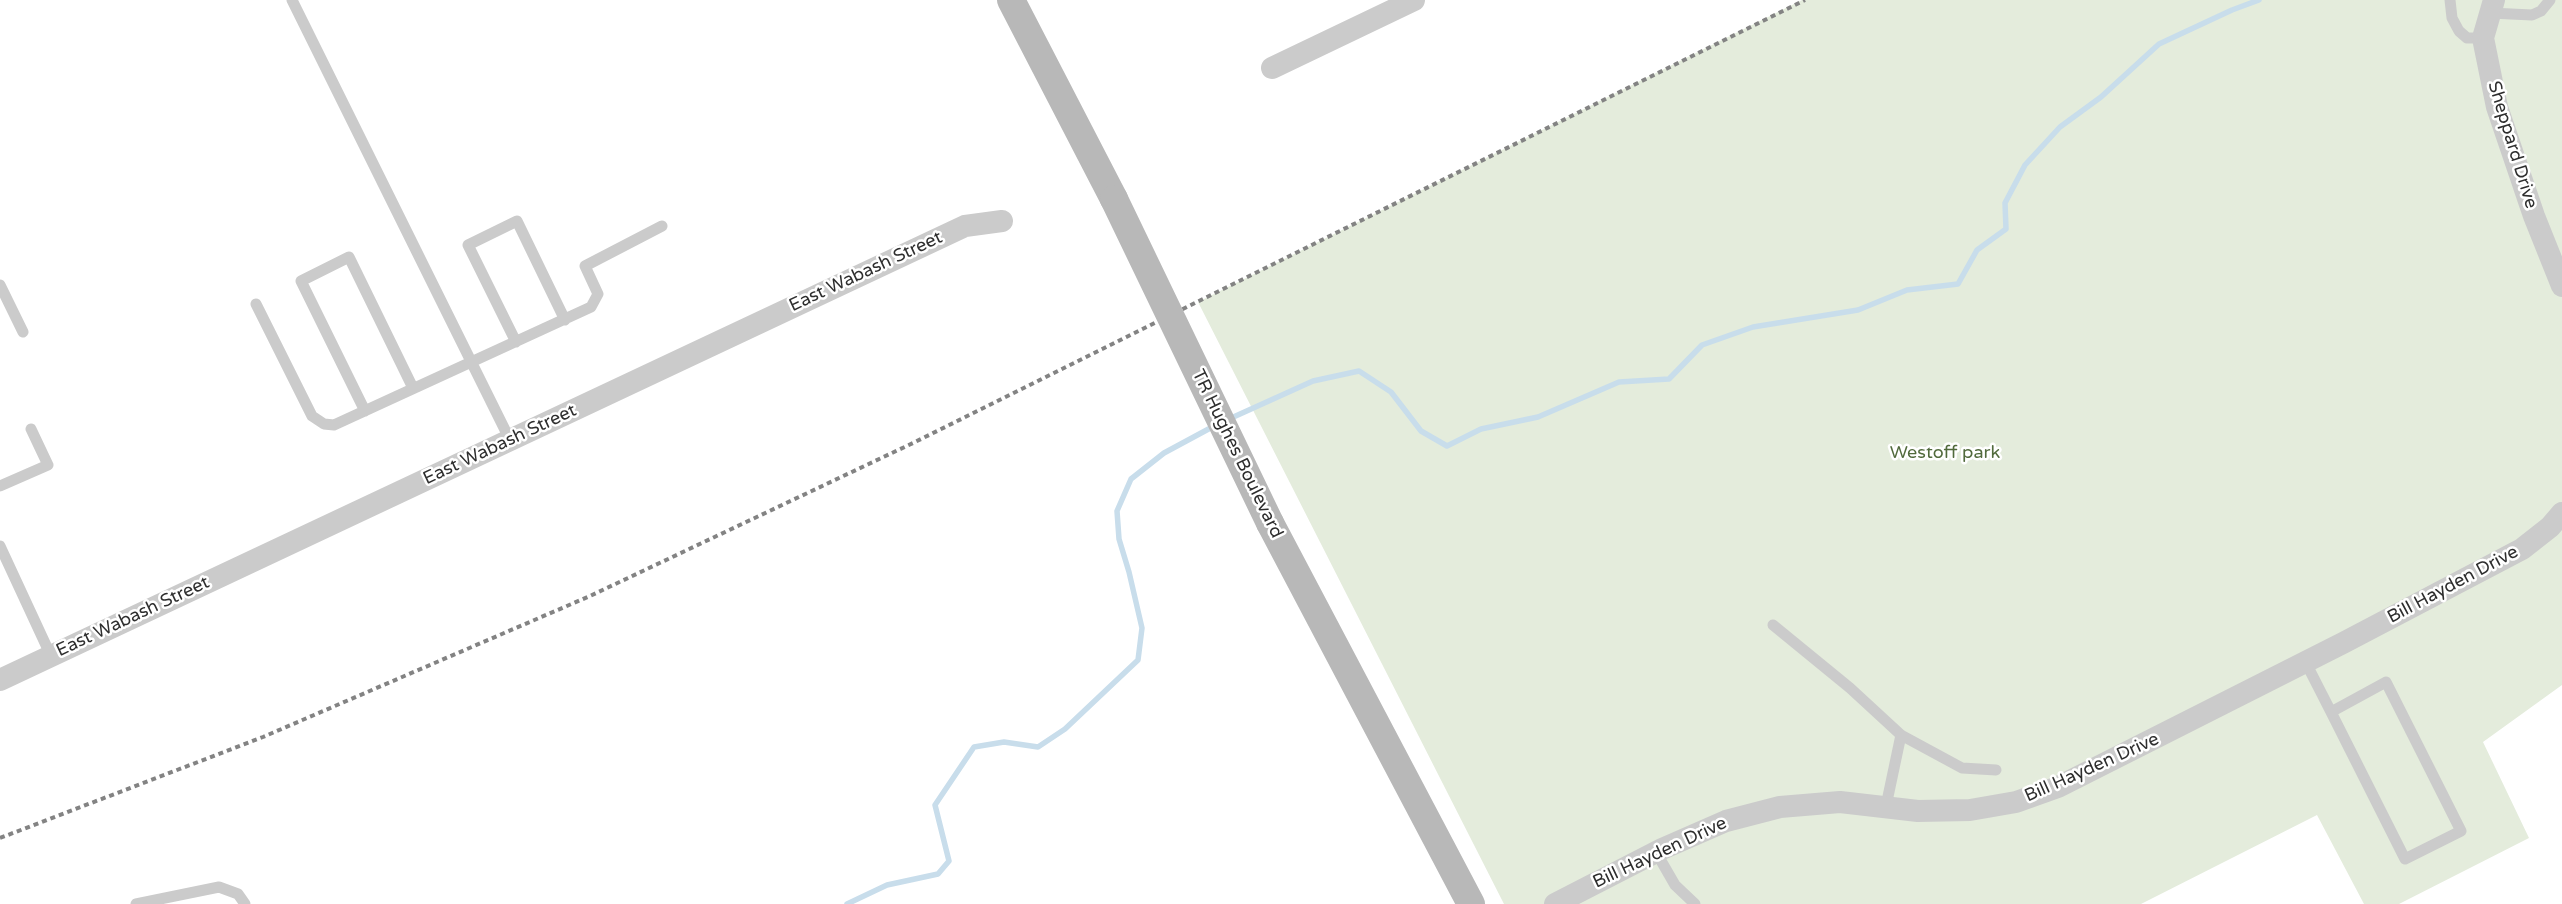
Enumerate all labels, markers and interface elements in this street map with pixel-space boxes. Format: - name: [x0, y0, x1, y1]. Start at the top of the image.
- street label: Sheppard Drive: [2482, 79, 2542, 211]
- street label: East Wabash Street: [786, 227, 946, 317]
- street label: TR Hughes Boulevard: [1187, 366, 1287, 542]
- street label: East Wabash Street: [420, 400, 580, 490]
- park label: Westoff park: [1890, 442, 2000, 464]
- street label: Bill Hayden Drive: [2384, 541, 2522, 629]
- street label: East Wabash Street: [53, 572, 213, 662]
- street label: Bill Hayden Drive: [2021, 729, 2163, 807]
- street label: Bill Hayden Drive: [1590, 813, 1730, 893]

